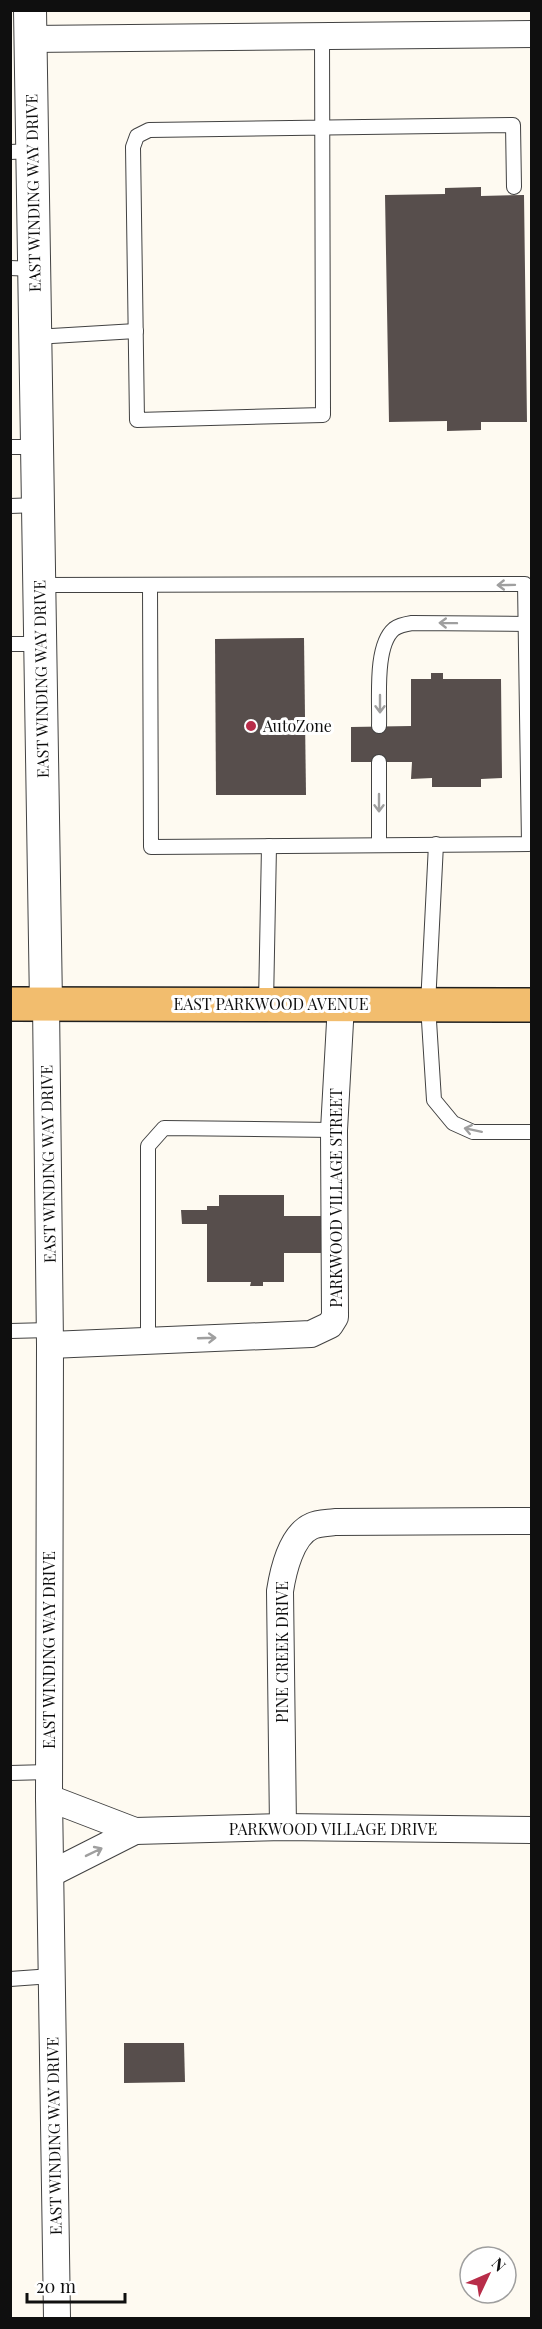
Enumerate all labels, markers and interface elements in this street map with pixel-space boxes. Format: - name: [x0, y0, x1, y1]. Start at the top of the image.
- street label: EAST WINDING WAY DRIVE: [20, 94, 45, 292]
- one-way arrow: [497, 579, 517, 591]
- street label: EAST WINDING WAY DRIVE: [28, 580, 53, 778]
- one-way arrow: [439, 617, 459, 629]
- one-way arrow: [374, 693, 385, 713]
- place label: AutoZone: [262, 715, 332, 736]
- marker: AutoZone: [244, 719, 258, 733]
- one-way arrow: [373, 793, 385, 813]
- street label: EAST PARKWOOD AVENUE: [173, 993, 369, 1014]
- street label: EAST WINDING WAY DRIVE: [35, 1065, 60, 1263]
- street label: PARKWOOD VILLAGE STREET: [325, 1088, 346, 1308]
- one-way arrow: [464, 1124, 484, 1135]
- one-way arrow: [196, 1332, 216, 1343]
- street label: EAST WINDING WAY DRIVE: [38, 1551, 59, 1749]
- street label: PINE CREEK DRIVE: [271, 1581, 292, 1723]
- street label: PARKWOOD VILLAGE DRIVE: [229, 1818, 437, 1839]
- one-way arrow: [84, 1846, 102, 1857]
- street label: EAST WINDING WAY DRIVE: [41, 2037, 66, 2235]
- north arrow: [458, 2245, 518, 2305]
- text: N: [488, 2253, 511, 2276]
- scale bar: [27, 2266, 124, 2304]
- text: 20 m: [36, 2274, 76, 2298]

